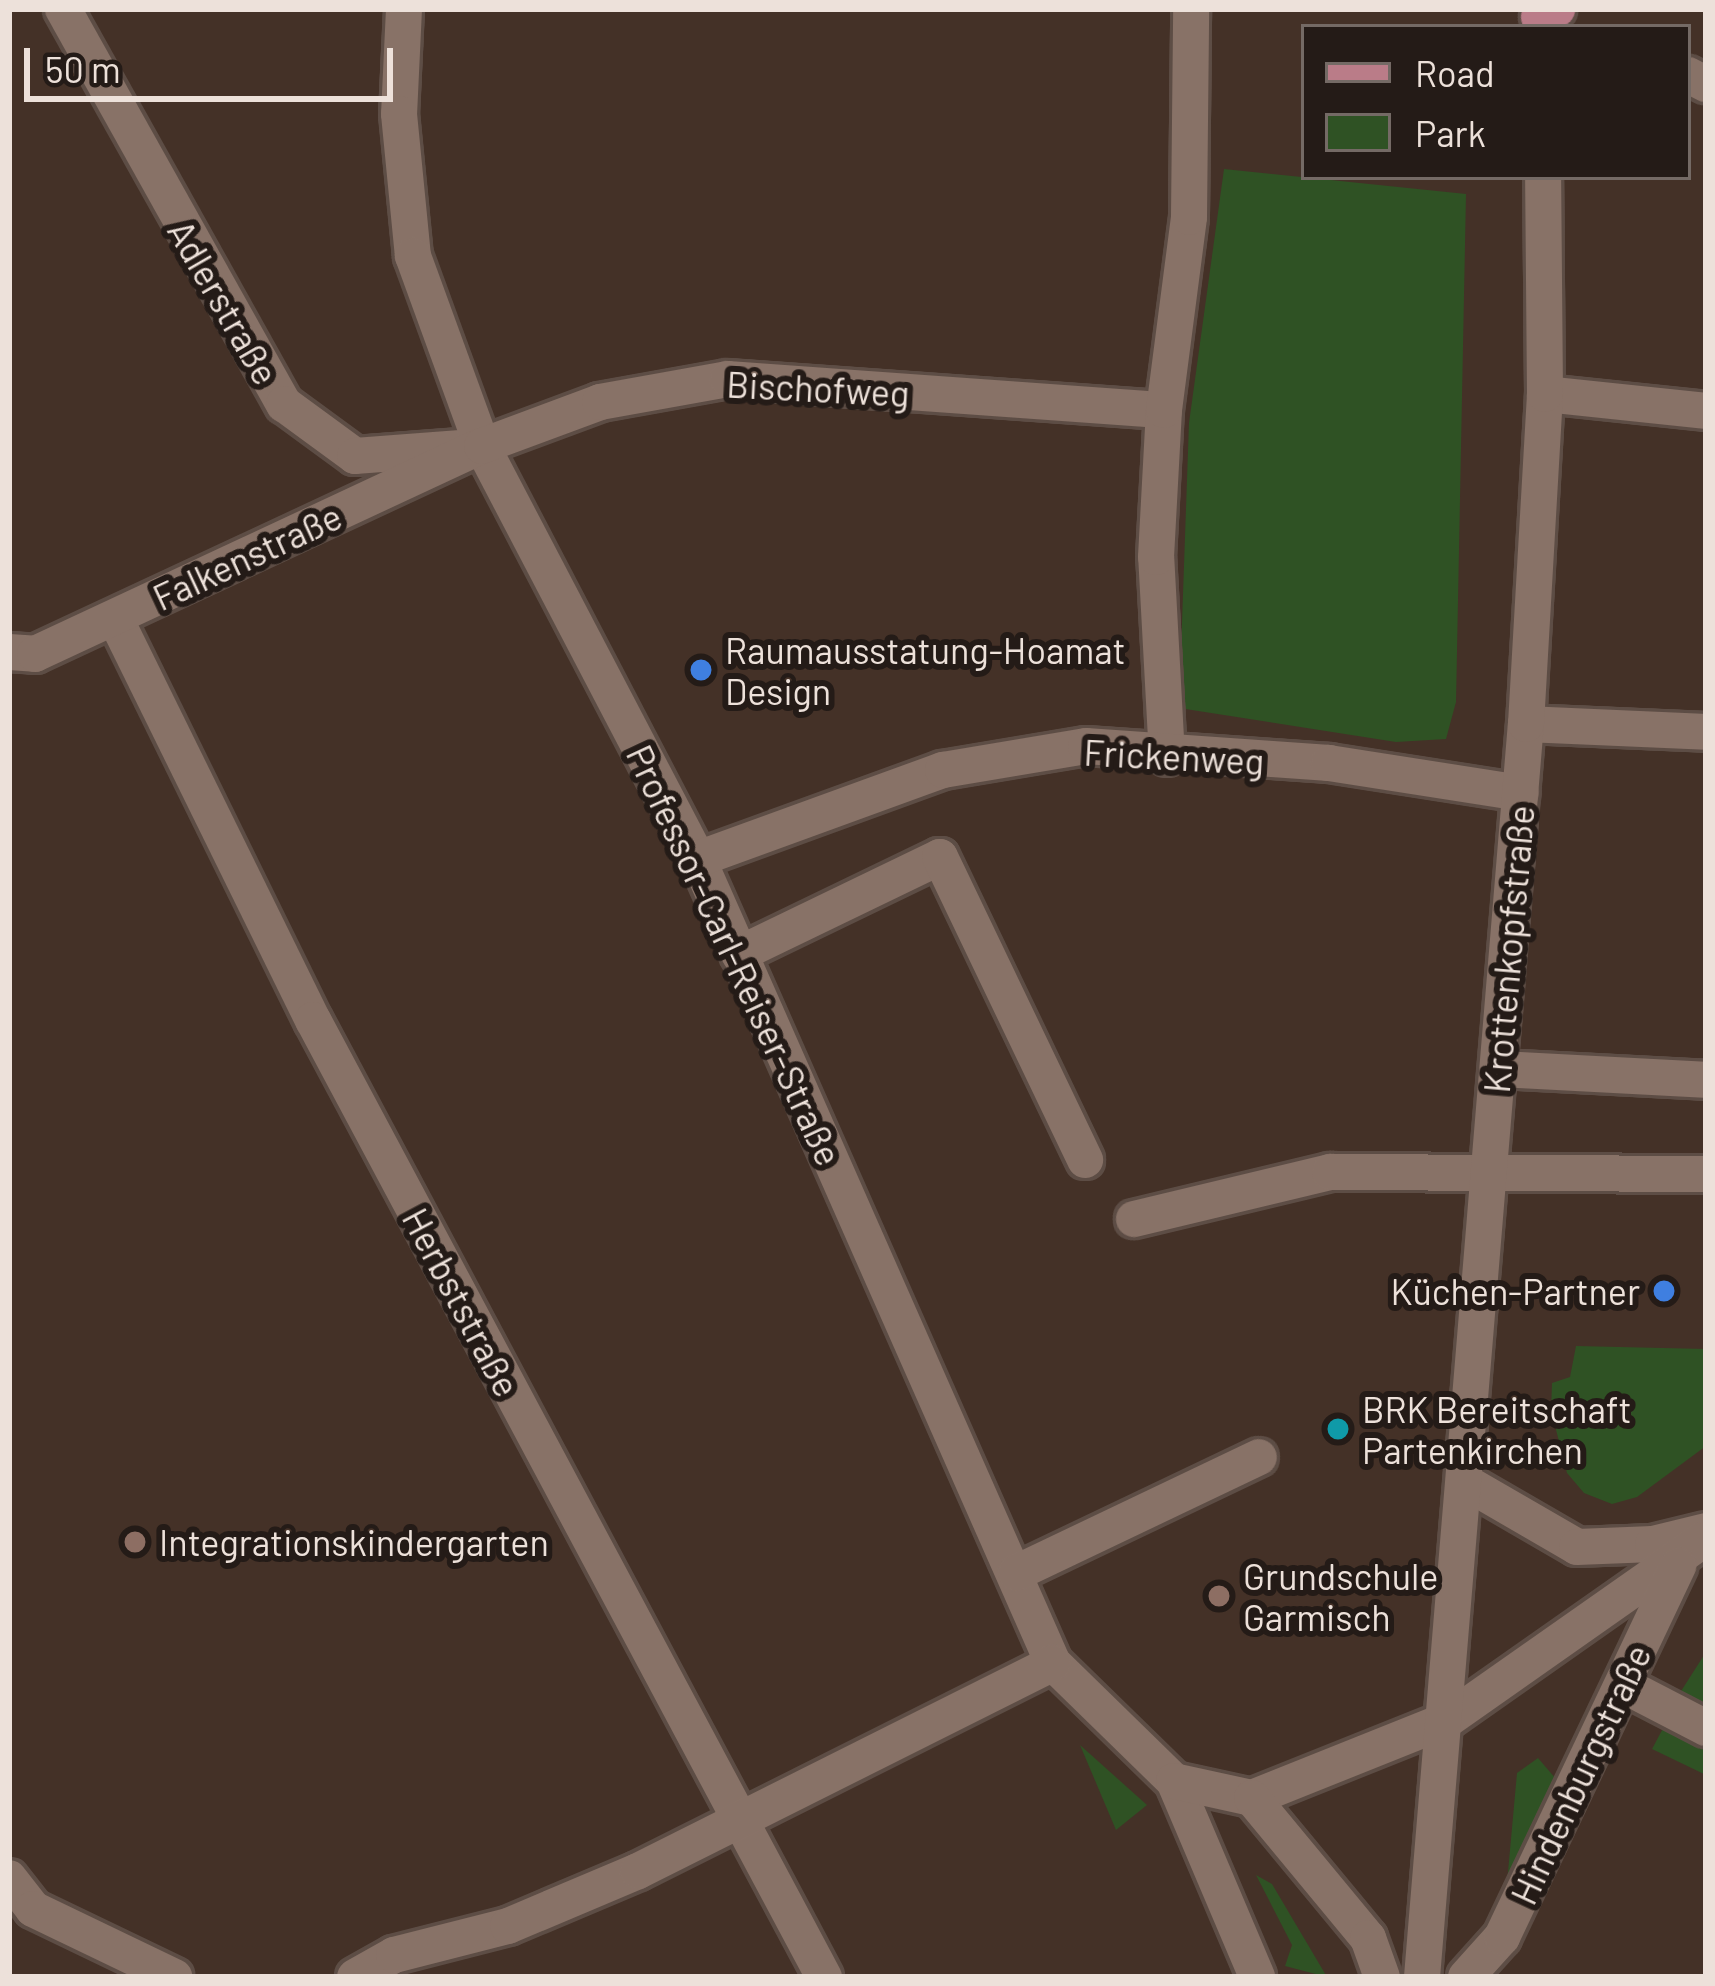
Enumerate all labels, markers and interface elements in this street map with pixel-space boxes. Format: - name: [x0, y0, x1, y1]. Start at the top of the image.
- scale bar: [30, 24, 399, 98]
- legend: [1301, 24, 1691, 180]
- text: 50 m: [45, 47, 121, 90]
- text: Road: [1415, 51, 1495, 94]
- text: Park: [1415, 111, 1486, 154]
- street label: Adlerstraße: [160, 212, 288, 392]
- street label: Bischofweg: [726, 362, 910, 414]
- street label: Falkenstraße: [146, 494, 348, 618]
- place label: Raumausstatung-Hoamat Design: [725, 627, 1126, 712]
- marker: Raumausstatung-Hoamat Design: [688, 657, 714, 683]
- street label: Frickenweg: [1083, 730, 1265, 782]
- street label: Professor-Carl-Reiser-Straße: [618, 738, 852, 1172]
- street label: Krottenkopfstraße: [1474, 803, 1542, 1095]
- street label: Herbststraße: [394, 1201, 530, 1403]
- place label: Küchen-Partner: [1390, 1269, 1640, 1313]
- marker: Küchen-Partner: [1651, 1278, 1677, 1304]
- place label: BRK Bereitschaft Partenkirchen: [1362, 1386, 1632, 1471]
- marker: BRK Bereitschaft Partenkirchen: [1325, 1416, 1351, 1442]
- place label: Integrationskindergarten: [159, 1520, 549, 1564]
- marker: Integrationskindergarten: [122, 1529, 148, 1555]
- place label: Grundschule Garmisch: [1243, 1553, 1438, 1638]
- marker: Grundschule Garmisch: [1206, 1583, 1232, 1609]
- street label: Hindenburgstraße: [1501, 1637, 1659, 1911]

